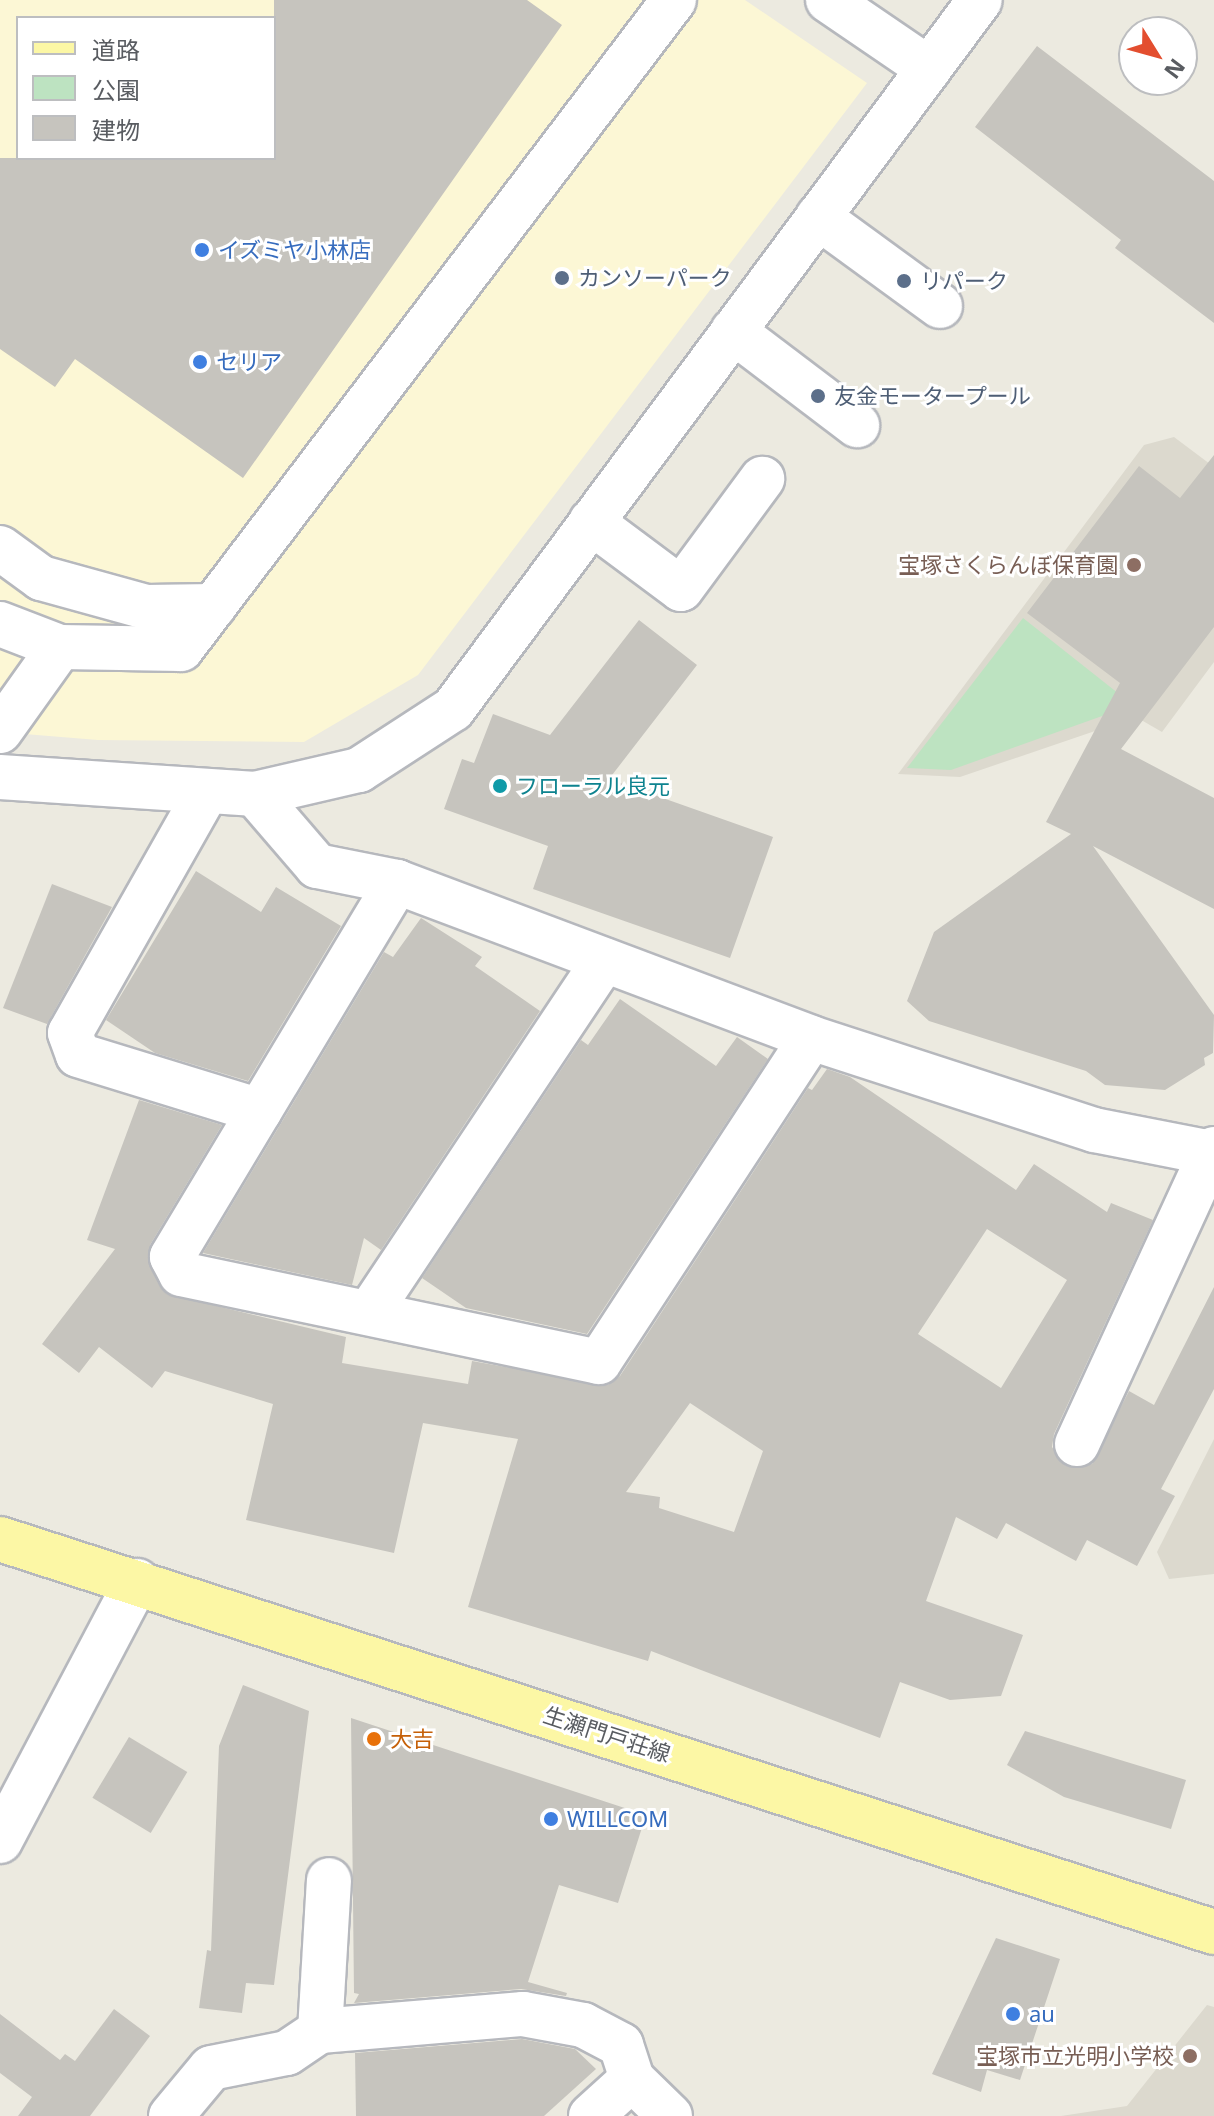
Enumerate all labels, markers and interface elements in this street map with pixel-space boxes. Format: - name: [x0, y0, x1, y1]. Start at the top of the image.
- legend: [16, 16, 276, 160]
- north arrow: [1118, 16, 1198, 96]
- text: 道路: [92, 33, 140, 66]
- text: N: [1158, 53, 1193, 85]
- text: 公園: [92, 73, 140, 106]
- text: 建物: [92, 113, 140, 146]
- place label: イズミヤ小林店: [218, 237, 372, 263]
- marker: イズミヤ小林店: [193, 241, 211, 259]
- place label: カンソーパーク: [578, 265, 732, 291]
- place label: リパーク: [920, 268, 1008, 294]
- marker: カンソーパーク: [553, 269, 571, 287]
- marker: リパーク: [895, 272, 913, 290]
- place label: セリア: [216, 349, 282, 375]
- marker: セリア: [191, 353, 209, 371]
- place label: 友金モータープール: [834, 383, 1032, 409]
- marker: 友金モータープール: [809, 387, 827, 405]
- place label: 宝塚さくらんぼ保育園: [898, 552, 1118, 578]
- marker: 宝塚さくらんぼ保育園: [1125, 556, 1143, 574]
- place label: フローラル良元: [516, 773, 670, 799]
- marker: フローラル良元: [491, 777, 509, 795]
- street label: 生瀬門戸荘線: [540, 1701, 674, 1767]
- place label: 大吉: [390, 1726, 434, 1752]
- marker: 大吉: [365, 1730, 383, 1748]
- place label: WILLCOM: [567, 1806, 668, 1832]
- marker: WILLCOM: [542, 1810, 560, 1828]
- place label: au: [1029, 2001, 1055, 2027]
- marker: au: [1004, 2005, 1022, 2023]
- place label: 宝塚市立光明小学校: [976, 2043, 1174, 2069]
- marker: 宝塚市立光明小学校: [1181, 2047, 1199, 2065]

